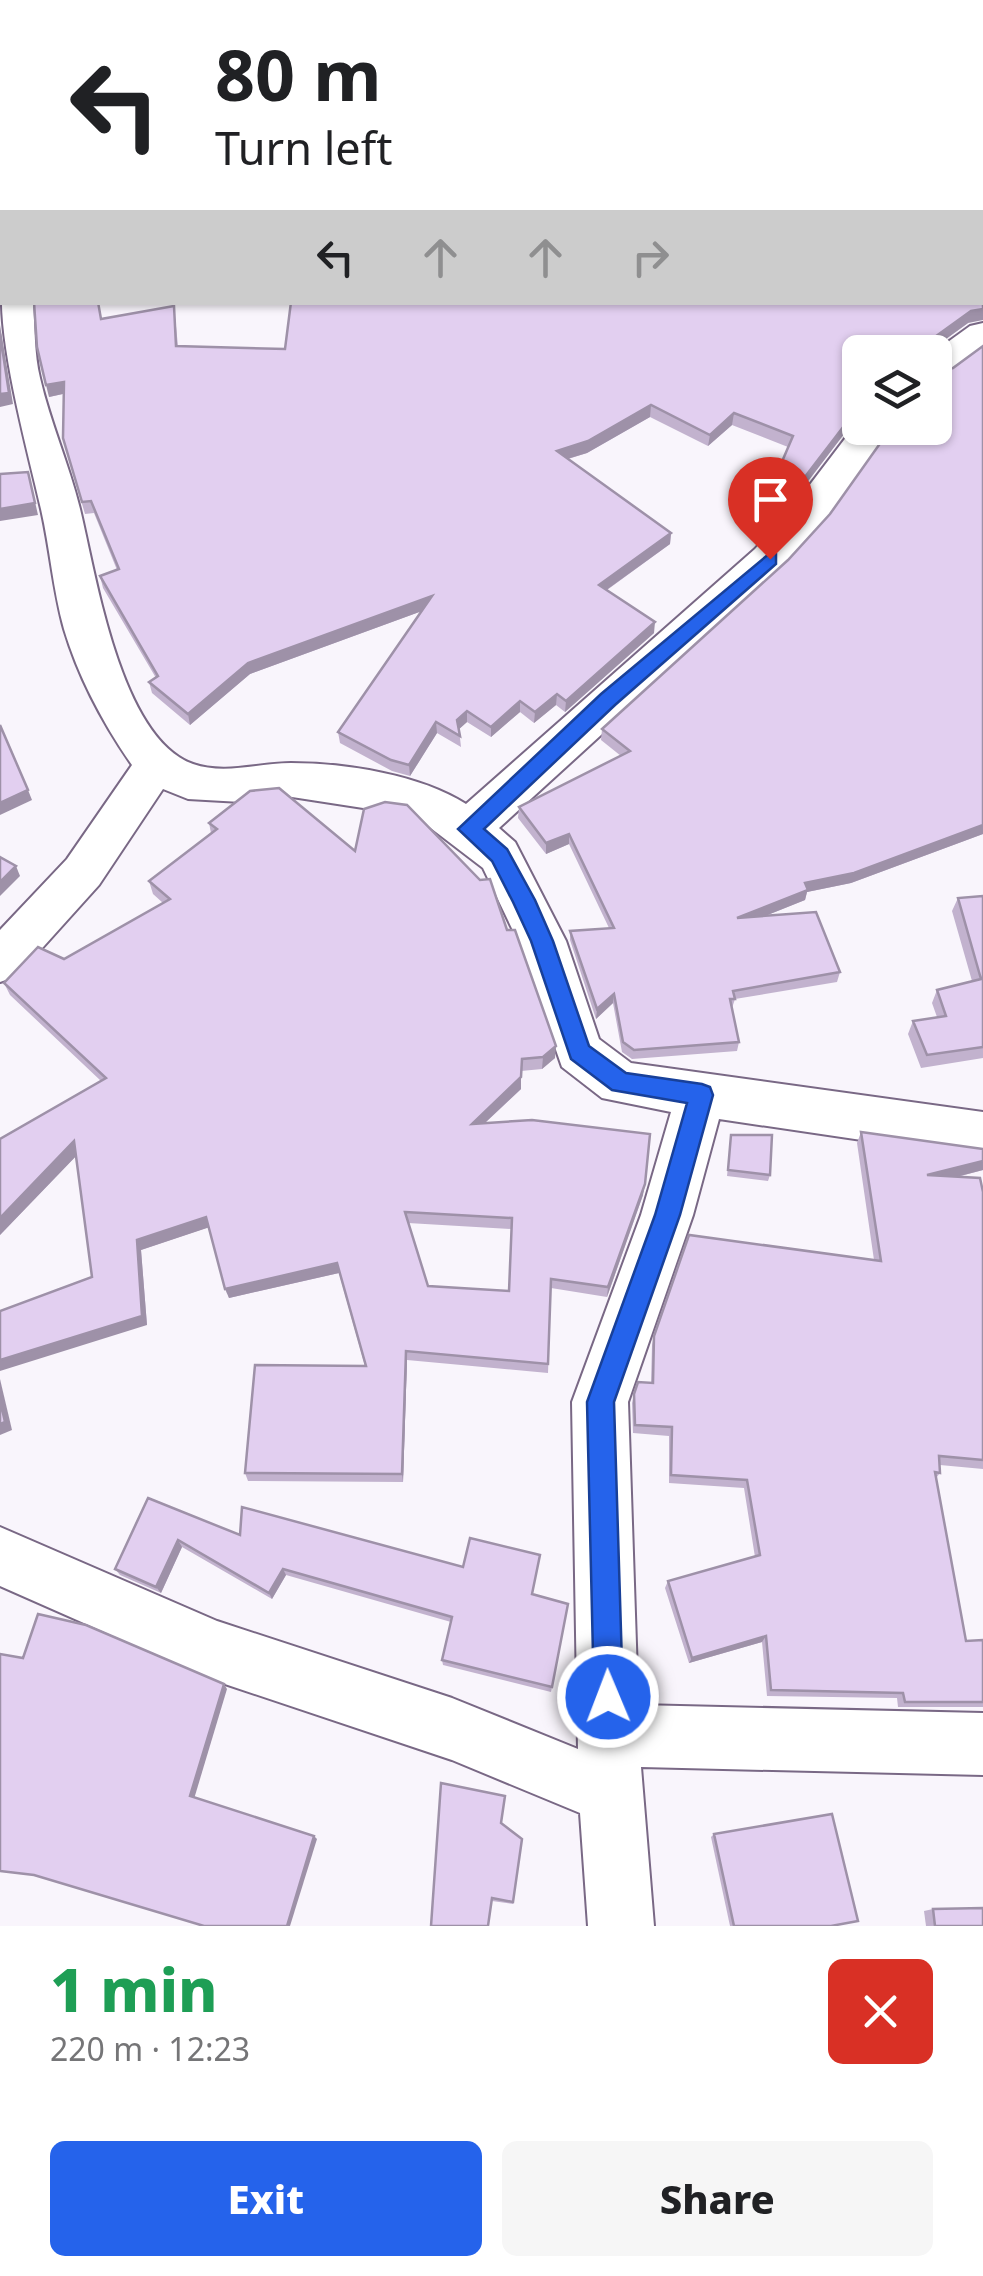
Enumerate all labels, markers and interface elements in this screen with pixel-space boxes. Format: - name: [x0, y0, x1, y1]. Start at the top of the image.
- text: 80 m: [215, 26, 382, 122]
- icon: left: [50, 40, 180, 170]
- text: Turn left: [215, 117, 392, 178]
- icon: left: [308, 230, 363, 285]
- icon: ahead: [413, 230, 468, 285]
- icon: ahead: [518, 230, 573, 285]
- icon: right: [623, 230, 678, 285]
- map controls: [842, 335, 952, 445]
- button: layers: [842, 335, 952, 445]
- pin: [728, 457, 813, 560]
- icon: arrive: [743, 472, 798, 527]
- position arrow: [556, 1645, 660, 1749]
- text: 1 min: [50, 1948, 218, 2030]
- button: close: [828, 1959, 933, 2064]
- text: 220 m · 12:23: [50, 2027, 250, 2070]
- button: Exit: [50, 2141, 482, 2256]
- button: Share: [502, 2141, 933, 2256]

